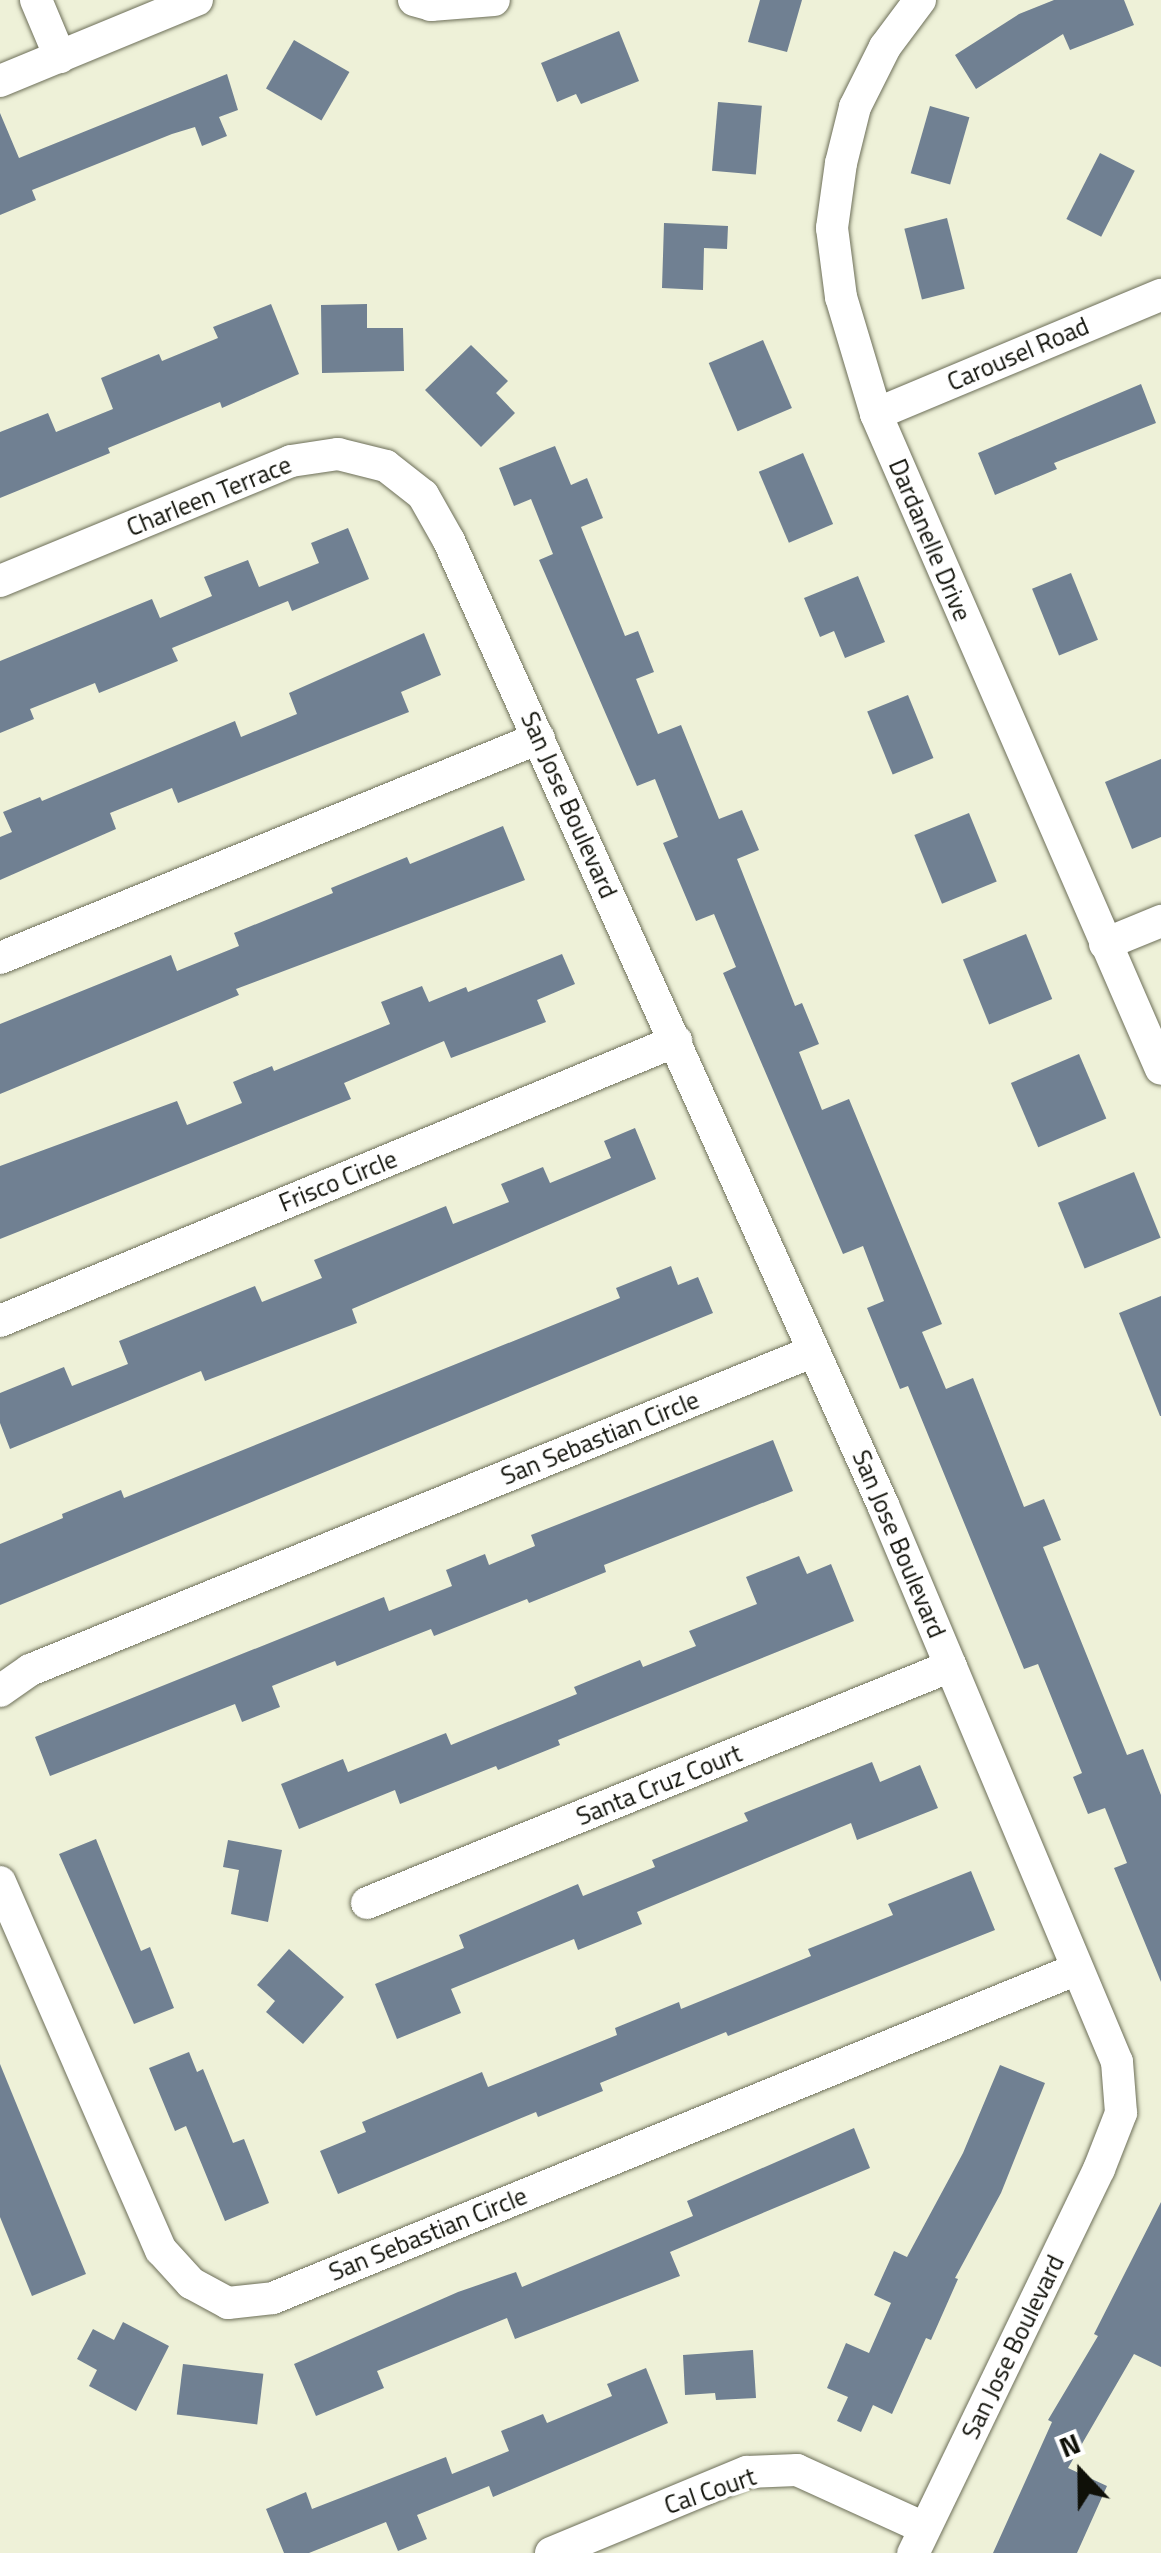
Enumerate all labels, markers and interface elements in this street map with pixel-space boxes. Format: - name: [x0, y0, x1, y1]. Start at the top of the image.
- street label: Carousel Road: [943, 311, 1093, 397]
- street label: Charleen Terrace: [122, 449, 296, 543]
- street label: Dardanelle Drive: [882, 454, 978, 626]
- street label: San Jose Boulevard: [514, 707, 624, 903]
- street label: Frisco Circle: [275, 1144, 401, 1218]
- street label: San Sebastian Circle: [497, 1385, 703, 1491]
- street label: San Jose Boulevard: [846, 1446, 952, 1642]
- street label: Santa Cruz Court: [572, 1738, 746, 1832]
- street label: San Sebastian Circle: [325, 2181, 531, 2287]
- street label: San Jose Boulevard: [955, 2250, 1071, 2444]
- text: N: [1053, 2421, 1087, 2468]
- north arrow: [1031, 2423, 1131, 2523]
- street label: Cal Court: [660, 2461, 760, 2521]

